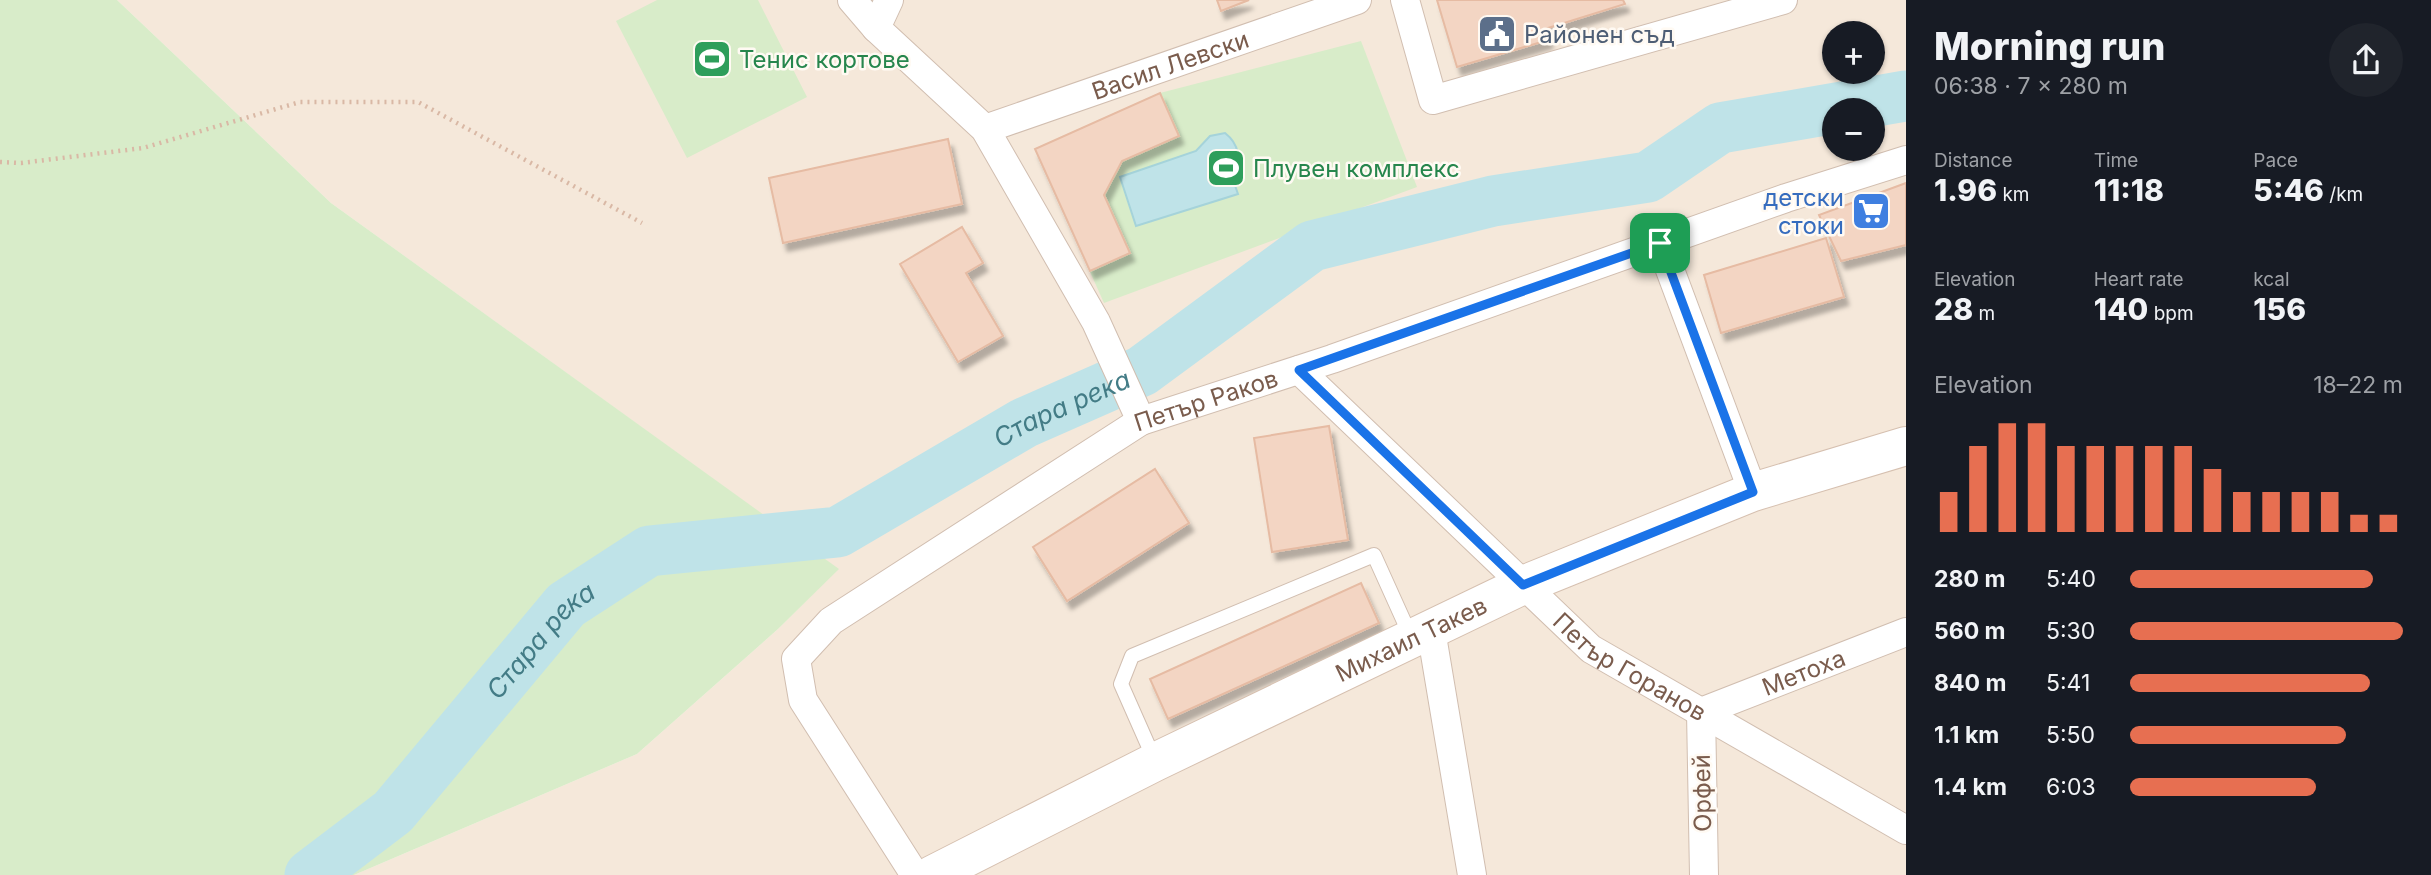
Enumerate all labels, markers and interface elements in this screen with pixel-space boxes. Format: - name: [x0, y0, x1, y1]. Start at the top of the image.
- public building icon: Районен съд: [1476, 13, 1518, 55]
- place label: Районен съд: [1524, 20, 1675, 49]
- map controls: [1822, 21, 1885, 161]
- button: +: [1822, 21, 1885, 84]
- text: Morning run: [1934, 23, 2165, 69]
- button: share: [2329, 23, 2403, 97]
- street label: Васил Левски: [1088, 24, 1252, 105]
- sports icon: Тенис кортове: [691, 38, 733, 80]
- place label: Тенис кортове: [739, 45, 910, 74]
- text: 06:38 · 7 × 280 m: [1934, 72, 2128, 100]
- button: −: [1822, 98, 1885, 161]
- sports icon: Плувен комплекс: [1205, 147, 1247, 189]
- text: Distance: [1934, 149, 2012, 172]
- text: Time: [2094, 149, 2138, 172]
- text: Pace: [2253, 149, 2298, 172]
- place label: Плувен комплекс: [1253, 154, 1460, 183]
- text: 1.96: [1934, 172, 1997, 208]
- text: 11:18: [2094, 172, 2164, 208]
- text: 5:46: [2253, 172, 2324, 208]
- place label: детски стоки: [1763, 183, 1844, 240]
- text: km: [1997, 183, 2029, 206]
- text: /km: [2324, 183, 2363, 206]
- supermarket icon: детски стоки: [1850, 190, 1892, 232]
- pin: [1630, 213, 1690, 273]
- icon: arrive: [1641, 224, 1679, 262]
- text: Elevation: [1934, 268, 2015, 291]
- text: Heart rate: [2094, 268, 2184, 291]
- text: kcal: [2253, 268, 2290, 291]
- text: 28: [1934, 291, 1973, 327]
- text: 140: [2094, 291, 2148, 327]
- text: 156: [2253, 291, 2306, 327]
- text: m: [1973, 302, 1995, 325]
- text: bpm: [2148, 302, 2194, 325]
- water label: Стара река: [987, 363, 1135, 453]
- street label: Петър Раков: [1130, 363, 1281, 437]
- text: Elevation: [1934, 371, 2033, 399]
- text: 18–22 m: [2313, 371, 2403, 399]
- text: 280 m: [1934, 565, 2005, 593]
- text: 5:40: [2046, 565, 2096, 593]
- water label: Стара река: [479, 575, 600, 705]
- street label: Михаил Такев: [1331, 590, 1491, 688]
- street label: Петър Горанов: [1547, 606, 1712, 727]
- text: 560 m: [1934, 617, 2006, 645]
- text: 5:30: [2046, 617, 2095, 645]
- street label: Метоха: [1758, 643, 1849, 701]
- text: 840 m: [1934, 669, 2006, 697]
- text: 5:41: [2046, 669, 2090, 697]
- text: 1.1 km: [1934, 721, 1999, 749]
- text: 5:50: [2046, 721, 2095, 749]
- street label: Орфей: [1687, 754, 1717, 832]
- text: 1.4 km: [1934, 773, 2007, 801]
- text: 6:03: [2046, 773, 2096, 801]

